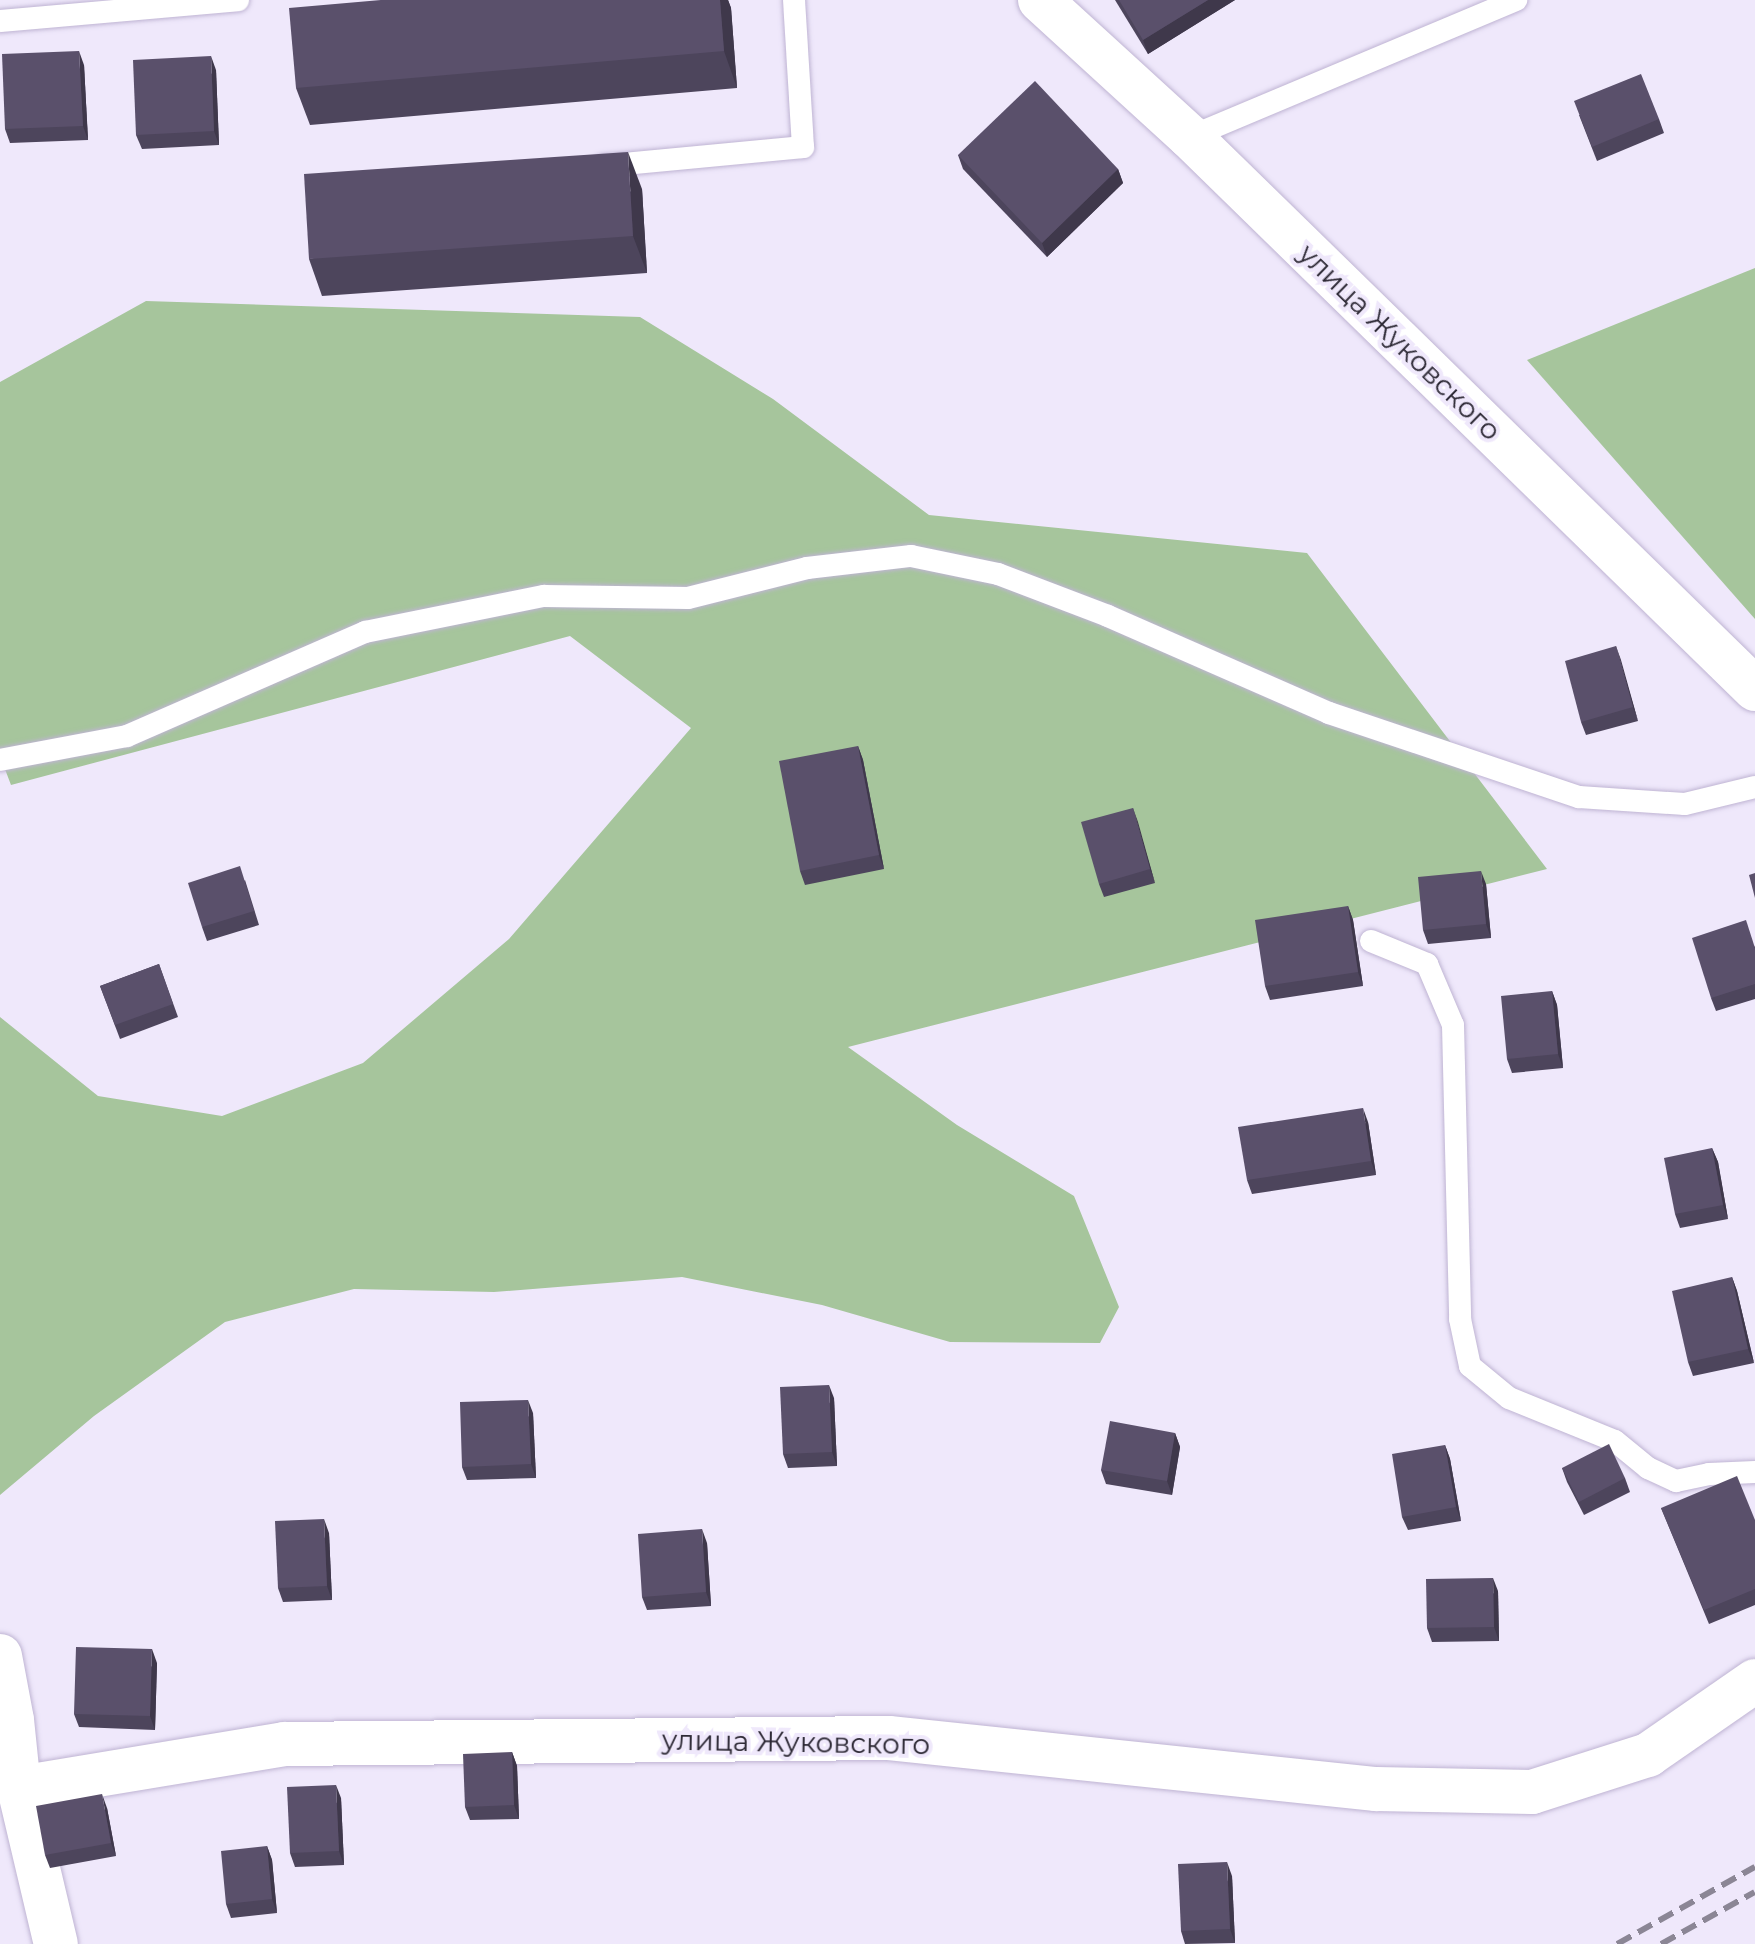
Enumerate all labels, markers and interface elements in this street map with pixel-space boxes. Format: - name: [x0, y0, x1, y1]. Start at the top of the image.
- street label: улица Жуковского: [1292, 237, 1508, 447]
- street label: улица Жуковского: [662, 1723, 930, 1761]

